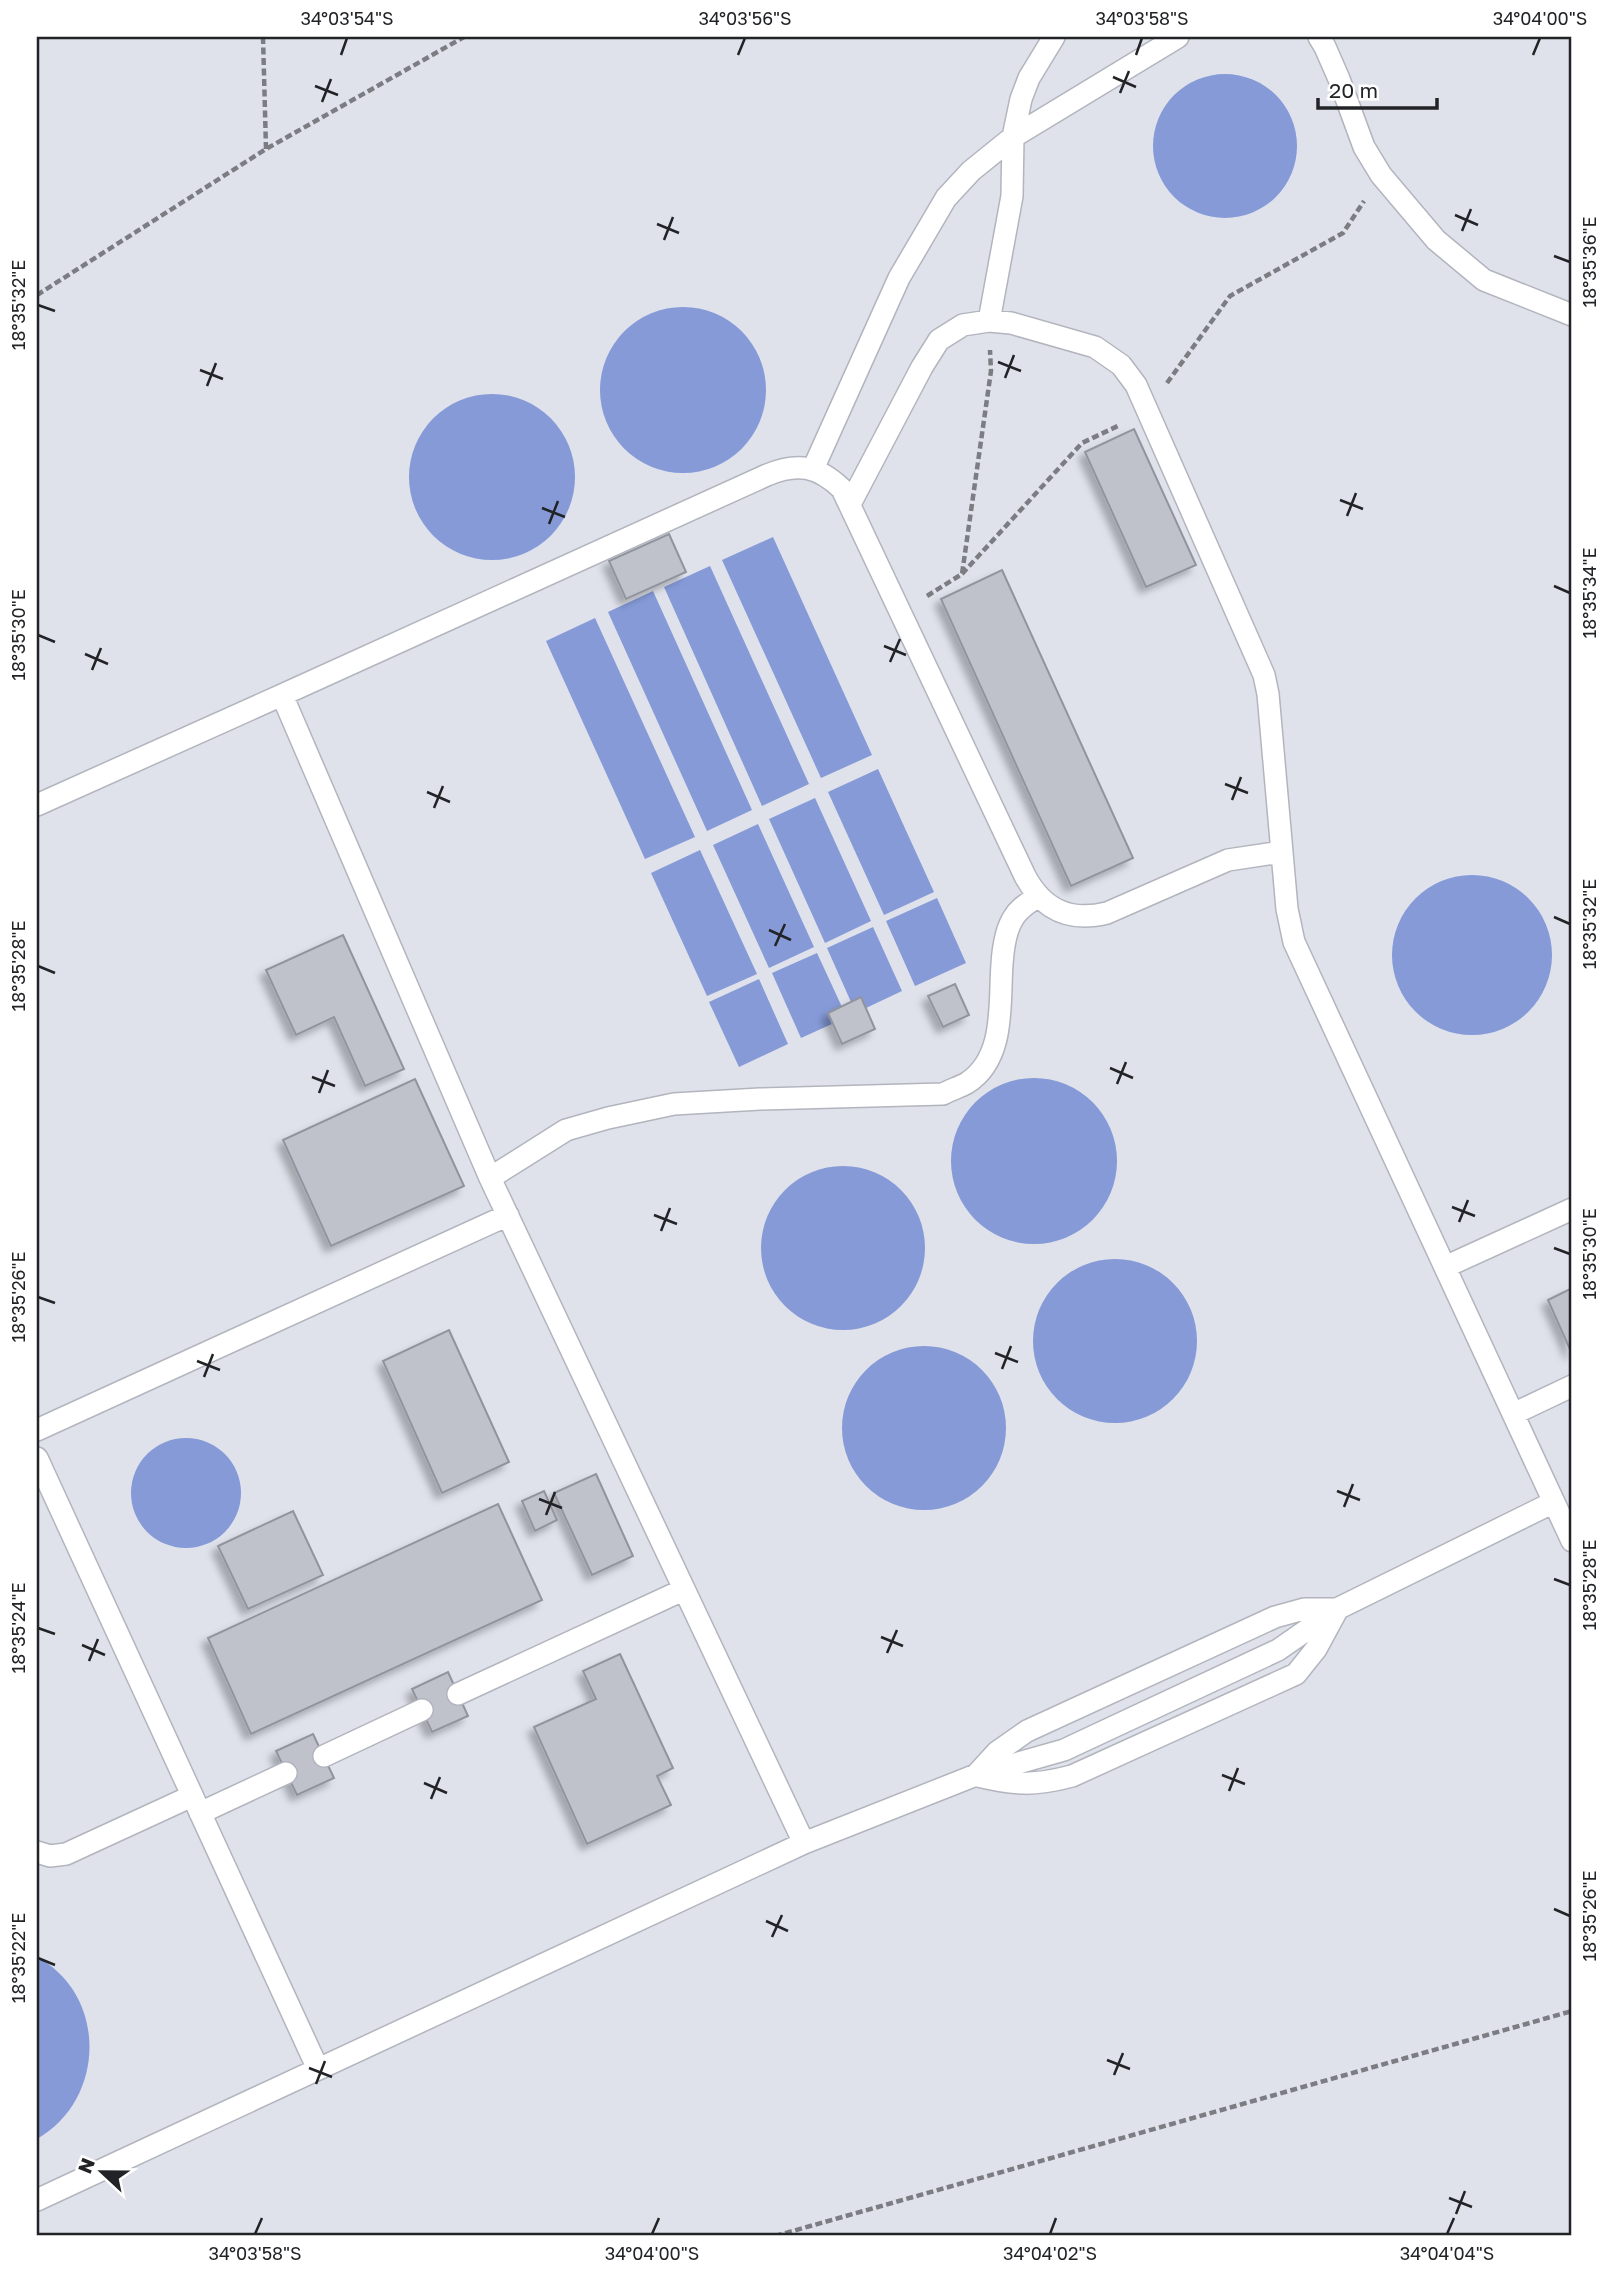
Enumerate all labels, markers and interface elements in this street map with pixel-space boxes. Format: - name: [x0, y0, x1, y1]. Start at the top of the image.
- text: 34°03'54"S: [300, 7, 394, 29]
- text: 34°03'56"S: [698, 7, 792, 29]
- text: 34°03'58"S: [1095, 7, 1189, 29]
- text: 34°04'00"S: [1493, 7, 1587, 29]
- scale bar: [1318, 66, 1438, 110]
- text: 20 m: [1329, 77, 1378, 103]
- text: 18°35'36"E: [1578, 216, 1600, 308]
- text: 18°35'32"E: [7, 260, 29, 350]
- text: 18°35'34"E: [1578, 547, 1600, 639]
- text: 18°35'30"E: [7, 589, 29, 681]
- text: 18°35'32"E: [1578, 879, 1600, 969]
- text: 18°35'28"E: [7, 920, 29, 1012]
- text: 18°35'30"E: [1578, 1208, 1600, 1300]
- text: 18°35'26"E: [7, 1252, 29, 1343]
- text: 18°35'28"E: [1578, 1539, 1600, 1631]
- text: 18°35'24"E: [7, 1582, 29, 1674]
- text: 18°35'26"E: [1578, 1871, 1600, 1962]
- text: 18°35'22"E: [7, 1913, 29, 2003]
- north arrow: [66, 2136, 136, 2206]
- text: N: [72, 2154, 99, 2176]
- text: 34°03'58"S: [208, 2242, 302, 2264]
- text: 34°04'00"S: [605, 2242, 699, 2264]
- text: 34°04'02"S: [1003, 2242, 1097, 2264]
- text: 34°04'04"S: [1400, 2242, 1494, 2264]

